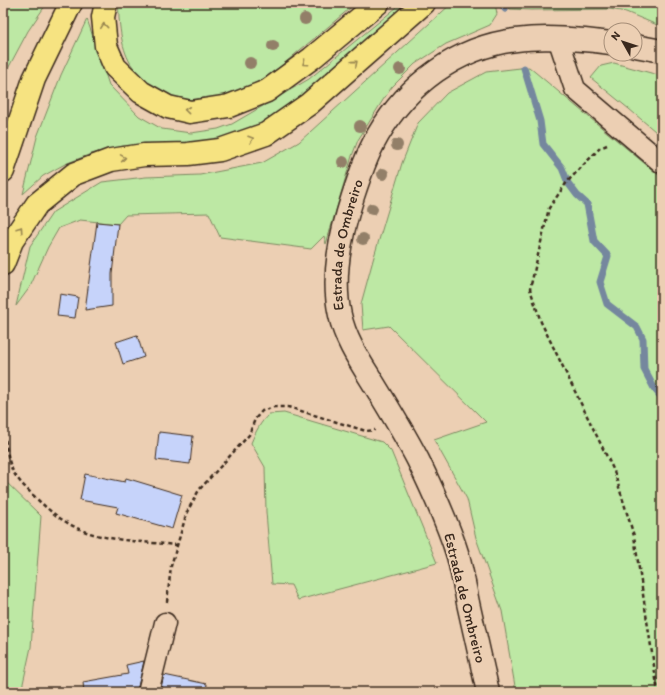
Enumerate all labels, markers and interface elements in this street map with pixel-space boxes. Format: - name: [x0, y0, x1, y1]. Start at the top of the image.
- north arrow: [603, 22, 643, 62]
- one-way arrow: [100, 23, 109, 29]
- text: N: [608, 29, 623, 43]
- one-way arrow: [302, 58, 309, 66]
- one-way arrow: [350, 61, 358, 68]
- one-way arrow: [184, 106, 190, 115]
- one-way arrow: [247, 135, 254, 144]
- one-way arrow: [120, 154, 126, 163]
- street label: Estrada de Ombreiro: [327, 177, 367, 312]
- one-way arrow: [15, 227, 22, 234]
- street label: Estrada de Ombreiro: [440, 531, 490, 665]

